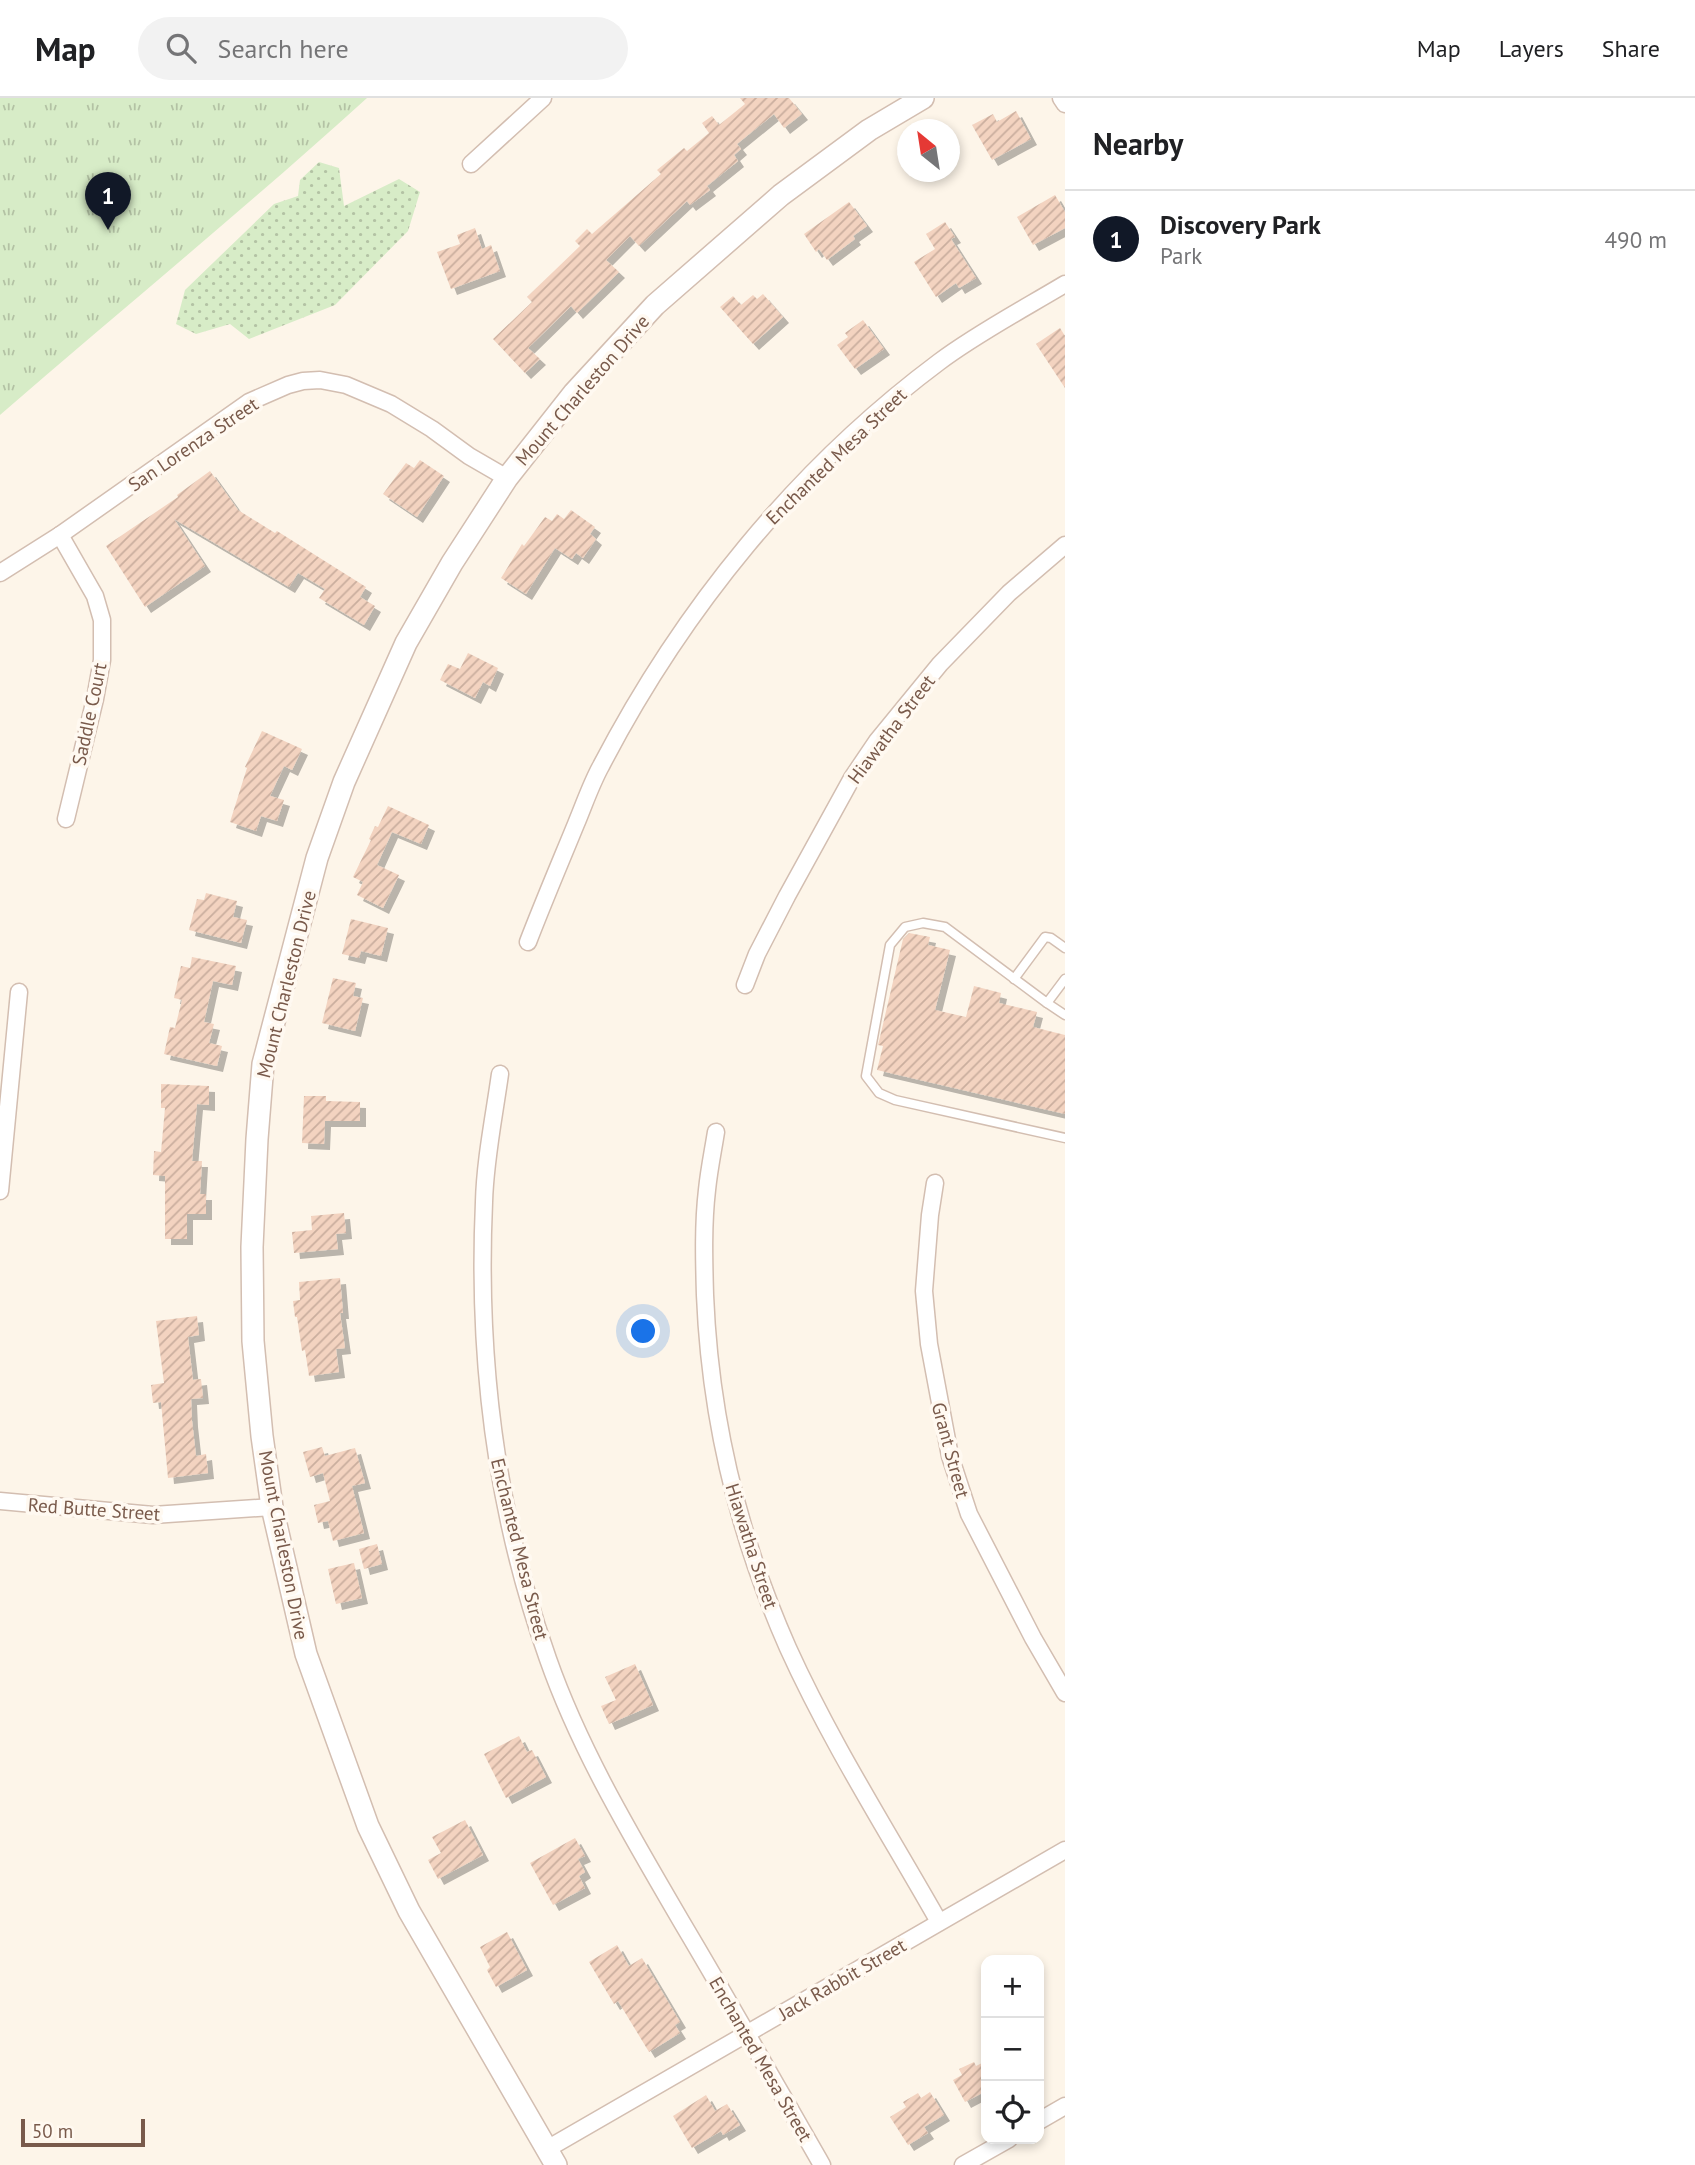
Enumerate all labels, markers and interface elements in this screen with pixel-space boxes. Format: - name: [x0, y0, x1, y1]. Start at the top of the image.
- search box: [138, 17, 628, 80]
- text: Map: [35, 27, 96, 70]
- icon: search: [162, 29, 200, 67]
- text: Search here: [218, 32, 349, 65]
- text: Map: [1417, 33, 1461, 64]
- text: Layers: [1499, 33, 1564, 64]
- text: Share: [1602, 33, 1660, 64]
- north arrow: [897, 119, 960, 182]
- text: Nearby: [1093, 124, 1183, 163]
- pin: 1: [85, 172, 131, 230]
- text: Discovery Park: [1160, 208, 1321, 241]
- text: 1: [1109, 225, 1123, 254]
- text: 490 m: [1605, 225, 1667, 254]
- text: Park: [1160, 241, 1202, 270]
- street label: Mount Charleston Drive: [510, 310, 654, 470]
- street label: Enchanted Mesa Street: [761, 382, 912, 529]
- street label: San Lorenza Street: [123, 391, 263, 496]
- street label: Saddle Court: [66, 660, 112, 768]
- street label: Hiawatha Street: [842, 669, 940, 788]
- street label: Mount Charleston Drive: [251, 888, 321, 1080]
- your location: [626, 1314, 660, 1348]
- street label: Grant Street: [927, 1400, 975, 1501]
- street label: Mount Charleston Drive: [254, 1448, 314, 1642]
- street label: Enchanted Mesa Street: [486, 1456, 554, 1643]
- street label: Hiawatha Street: [720, 1480, 784, 1612]
- street label: Red Butte Street: [27, 1492, 162, 1526]
- street label: Jack Rabbit Street: [773, 1933, 911, 2026]
- map controls: [981, 1955, 1044, 2144]
- button: +: [981, 1955, 1044, 2018]
- street label: Enchanted Mesa Street: [704, 1972, 818, 2146]
- button: −: [981, 2018, 1044, 2081]
- button: locate: [981, 2081, 1044, 2144]
- scale bar: [21, 2116, 145, 2148]
- text: 50 m: [32, 2119, 73, 2143]

